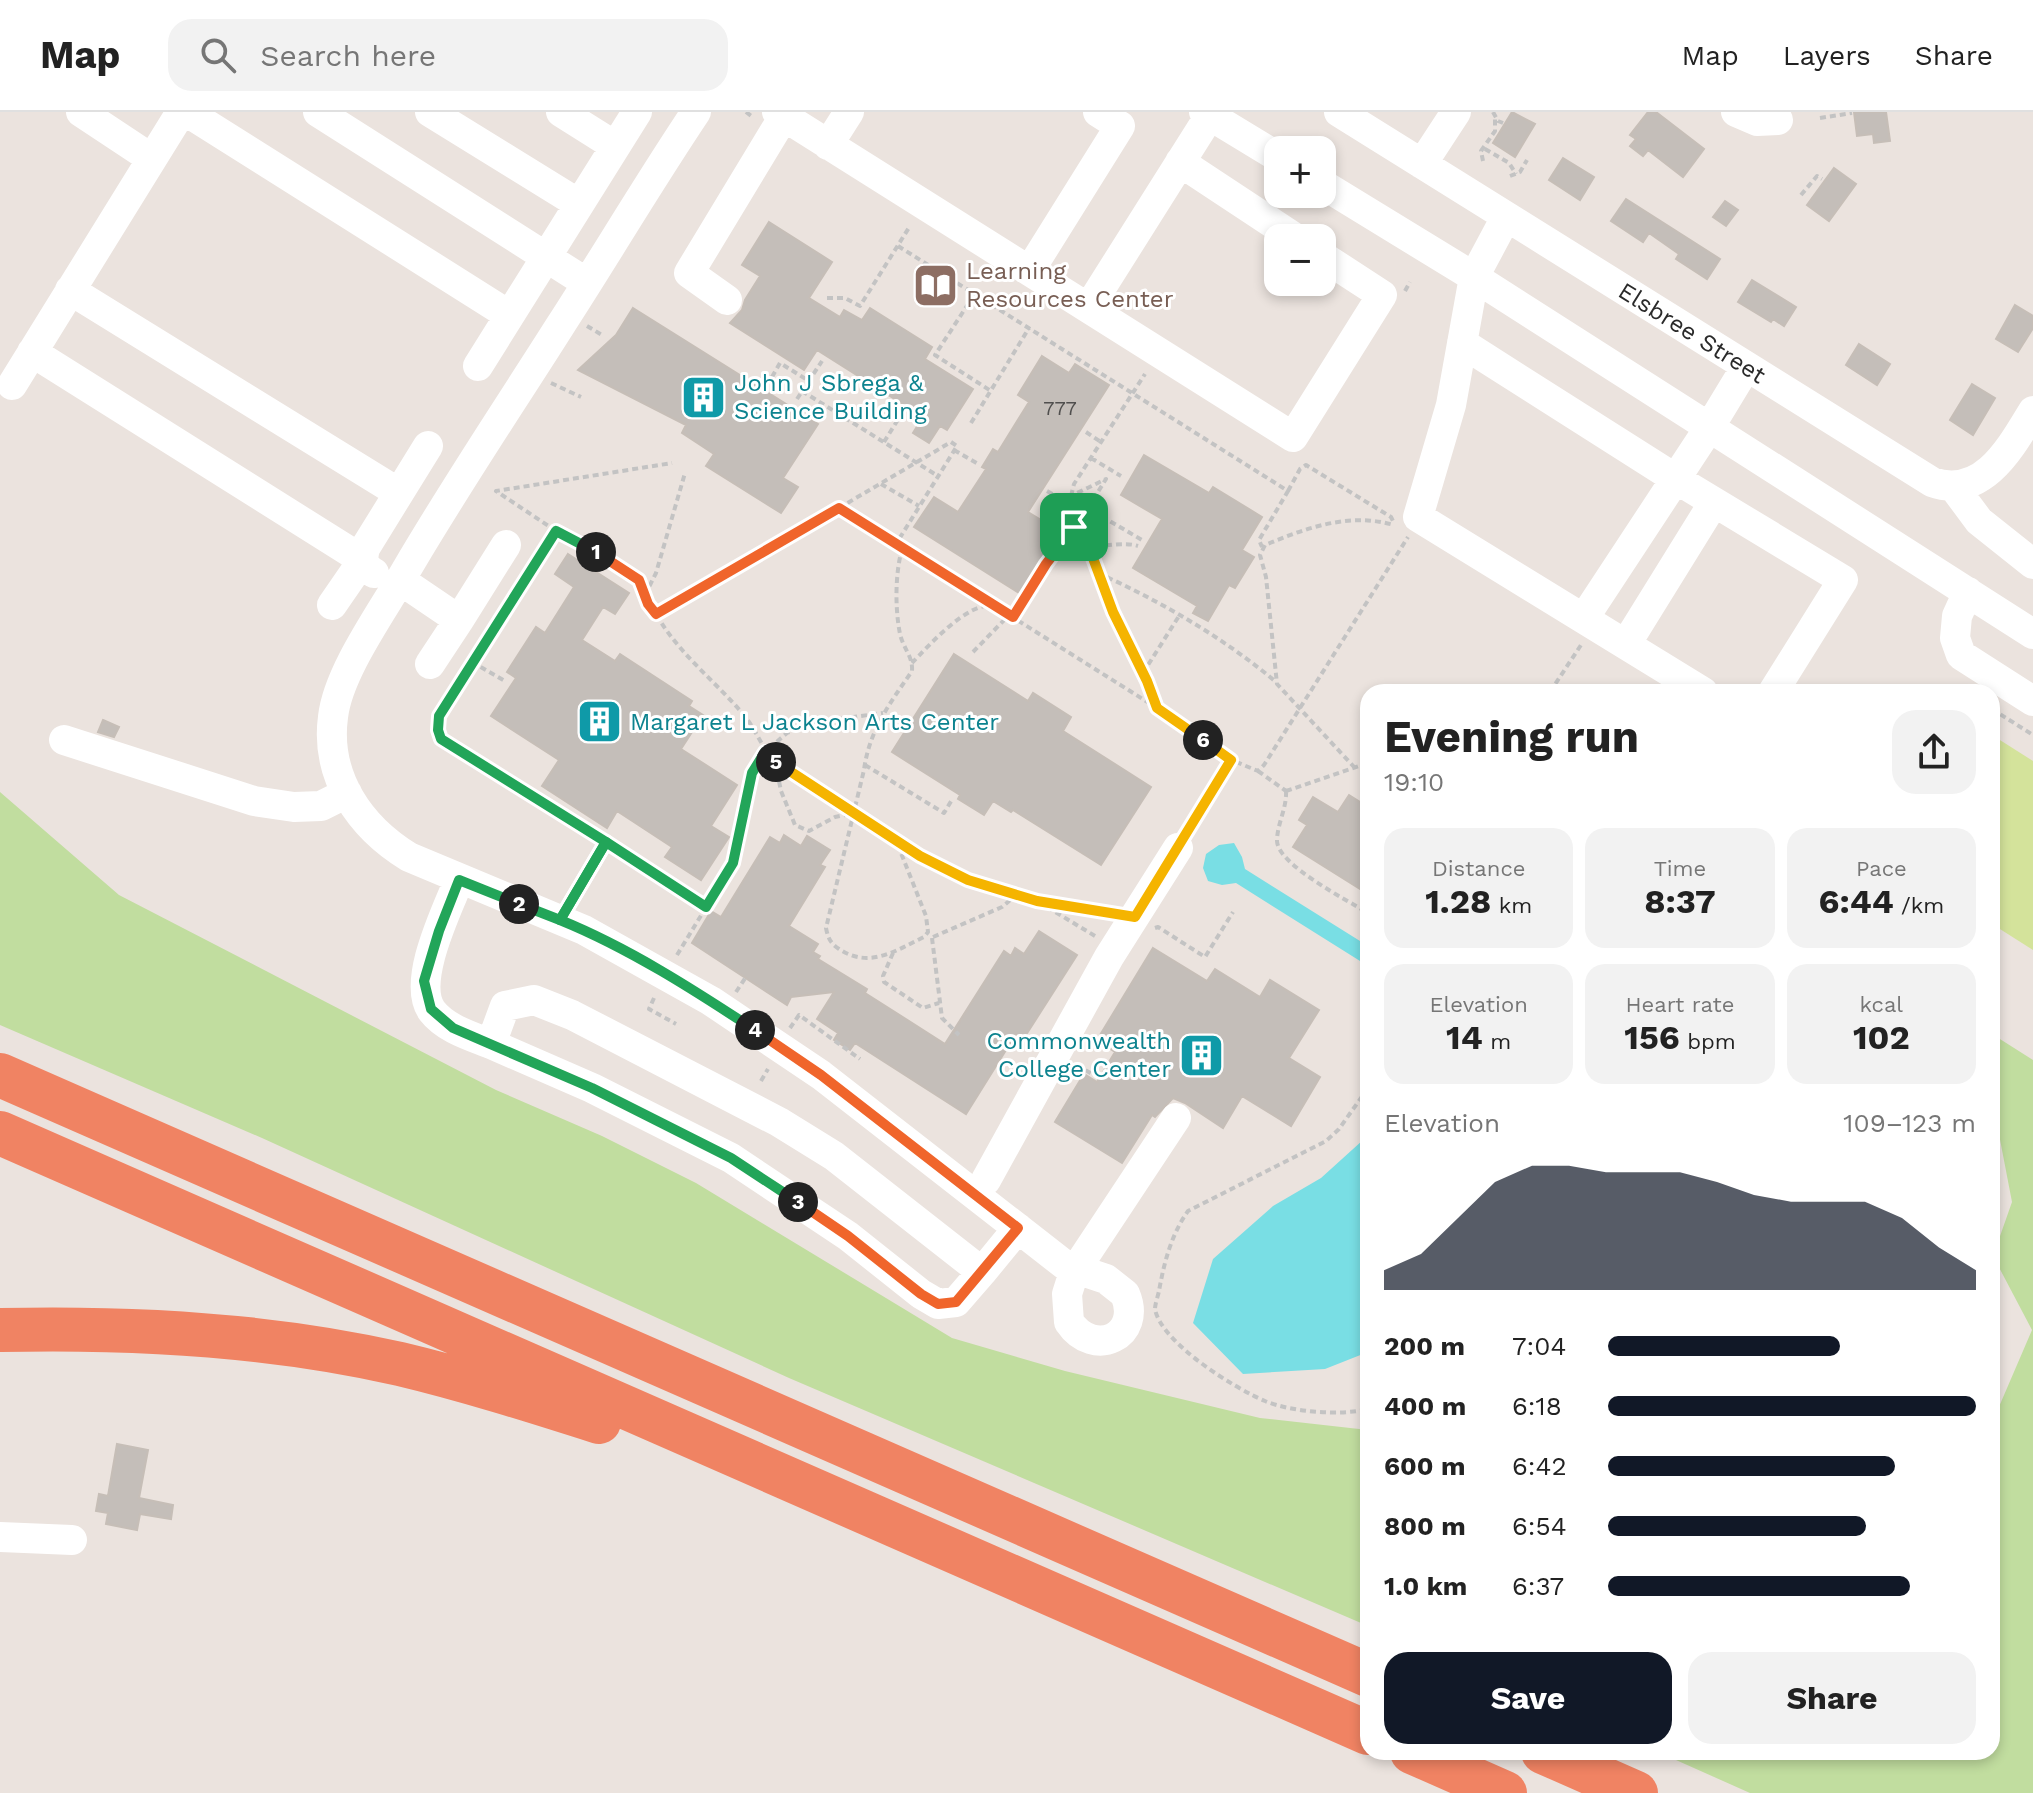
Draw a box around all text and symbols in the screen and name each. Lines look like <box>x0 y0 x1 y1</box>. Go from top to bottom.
search box <box>168 19 728 91</box>
text: Map <box>40 33 120 77</box>
icon: search <box>196 33 240 77</box>
text: Search here <box>260 38 436 73</box>
text: Map <box>1682 39 1739 72</box>
text: Layers <box>1783 39 1871 72</box>
text: Share <box>1915 39 1993 72</box>
map controls <box>1264 136 1336 296</box>
button: + <box>1264 136 1336 208</box>
button: − <box>1264 224 1336 296</box>
place label: Learning Resources Center <box>966 257 1174 313</box>
library icon: Learning Resources Center <box>911 261 959 309</box>
street label: Elsbree Street <box>1613 277 1771 389</box>
place label: John J Sbrega & Science Building <box>734 369 927 425</box>
building icon: John J Sbrega & Science Building <box>679 373 727 421</box>
house number: 777 <box>1043 396 1077 420</box>
pin <box>1040 493 1108 561</box>
icon: arrive <box>1052 505 1096 549</box>
pin: 1 <box>576 532 616 572</box>
text: 1 <box>591 539 601 564</box>
building icon: Margaret L Jackson Arts Center <box>575 698 623 746</box>
place label: Margaret L Jackson Arts Center <box>630 708 999 736</box>
button: share <box>1892 710 1976 794</box>
text: Evening run <box>1384 711 1639 763</box>
pin: 6 <box>1183 720 1223 760</box>
text: 6 <box>1196 727 1210 752</box>
pin: 5 <box>756 742 796 782</box>
text: 5 <box>770 749 782 774</box>
text: 19:10 <box>1384 767 1444 797</box>
text: Distance <box>1432 856 1525 881</box>
text: Time <box>1654 856 1706 881</box>
text: Pace <box>1856 856 1907 881</box>
text: 1.28 <box>1425 881 1491 921</box>
text: 8:37 <box>1644 881 1716 921</box>
text: 6:44 <box>1818 881 1894 921</box>
pin: 2 <box>499 884 539 924</box>
text: 2 <box>512 891 526 916</box>
text: km <box>1491 893 1532 918</box>
text: /km <box>1894 893 1944 918</box>
text: Elevation <box>1430 992 1528 1017</box>
text: Heart rate <box>1626 992 1734 1017</box>
text: kcal <box>1860 992 1903 1017</box>
pin: 4 <box>735 1010 775 1050</box>
text: 4 <box>748 1017 762 1042</box>
text: 14 <box>1446 1017 1483 1057</box>
text: 156 <box>1624 1017 1680 1057</box>
text: 102 <box>1853 1017 1910 1057</box>
place label: Commonwealth College Center <box>986 1027 1171 1083</box>
text: m <box>1483 1029 1511 1054</box>
text: bpm <box>1680 1029 1736 1054</box>
building icon: Commonwealth College Center <box>1178 1031 1226 1079</box>
text: Elevation <box>1384 1108 1500 1138</box>
text: 109–123 m <box>1843 1108 1976 1138</box>
pin: 3 <box>778 1182 818 1222</box>
text: 3 <box>791 1189 805 1214</box>
text: 200 m <box>1384 1331 1465 1361</box>
text: 7:04 <box>1512 1331 1566 1361</box>
text: 400 m <box>1384 1391 1466 1421</box>
text: 6:18 <box>1512 1391 1562 1421</box>
text: 600 m <box>1384 1451 1465 1481</box>
text: 6:42 <box>1512 1451 1567 1481</box>
text: 800 m <box>1384 1511 1466 1541</box>
text: 6:54 <box>1512 1511 1567 1541</box>
text: 1.0 km <box>1384 1571 1467 1601</box>
text: 6:37 <box>1512 1571 1564 1601</box>
button: Save <box>1384 1652 1672 1744</box>
button: Share <box>1688 1652 1976 1744</box>

